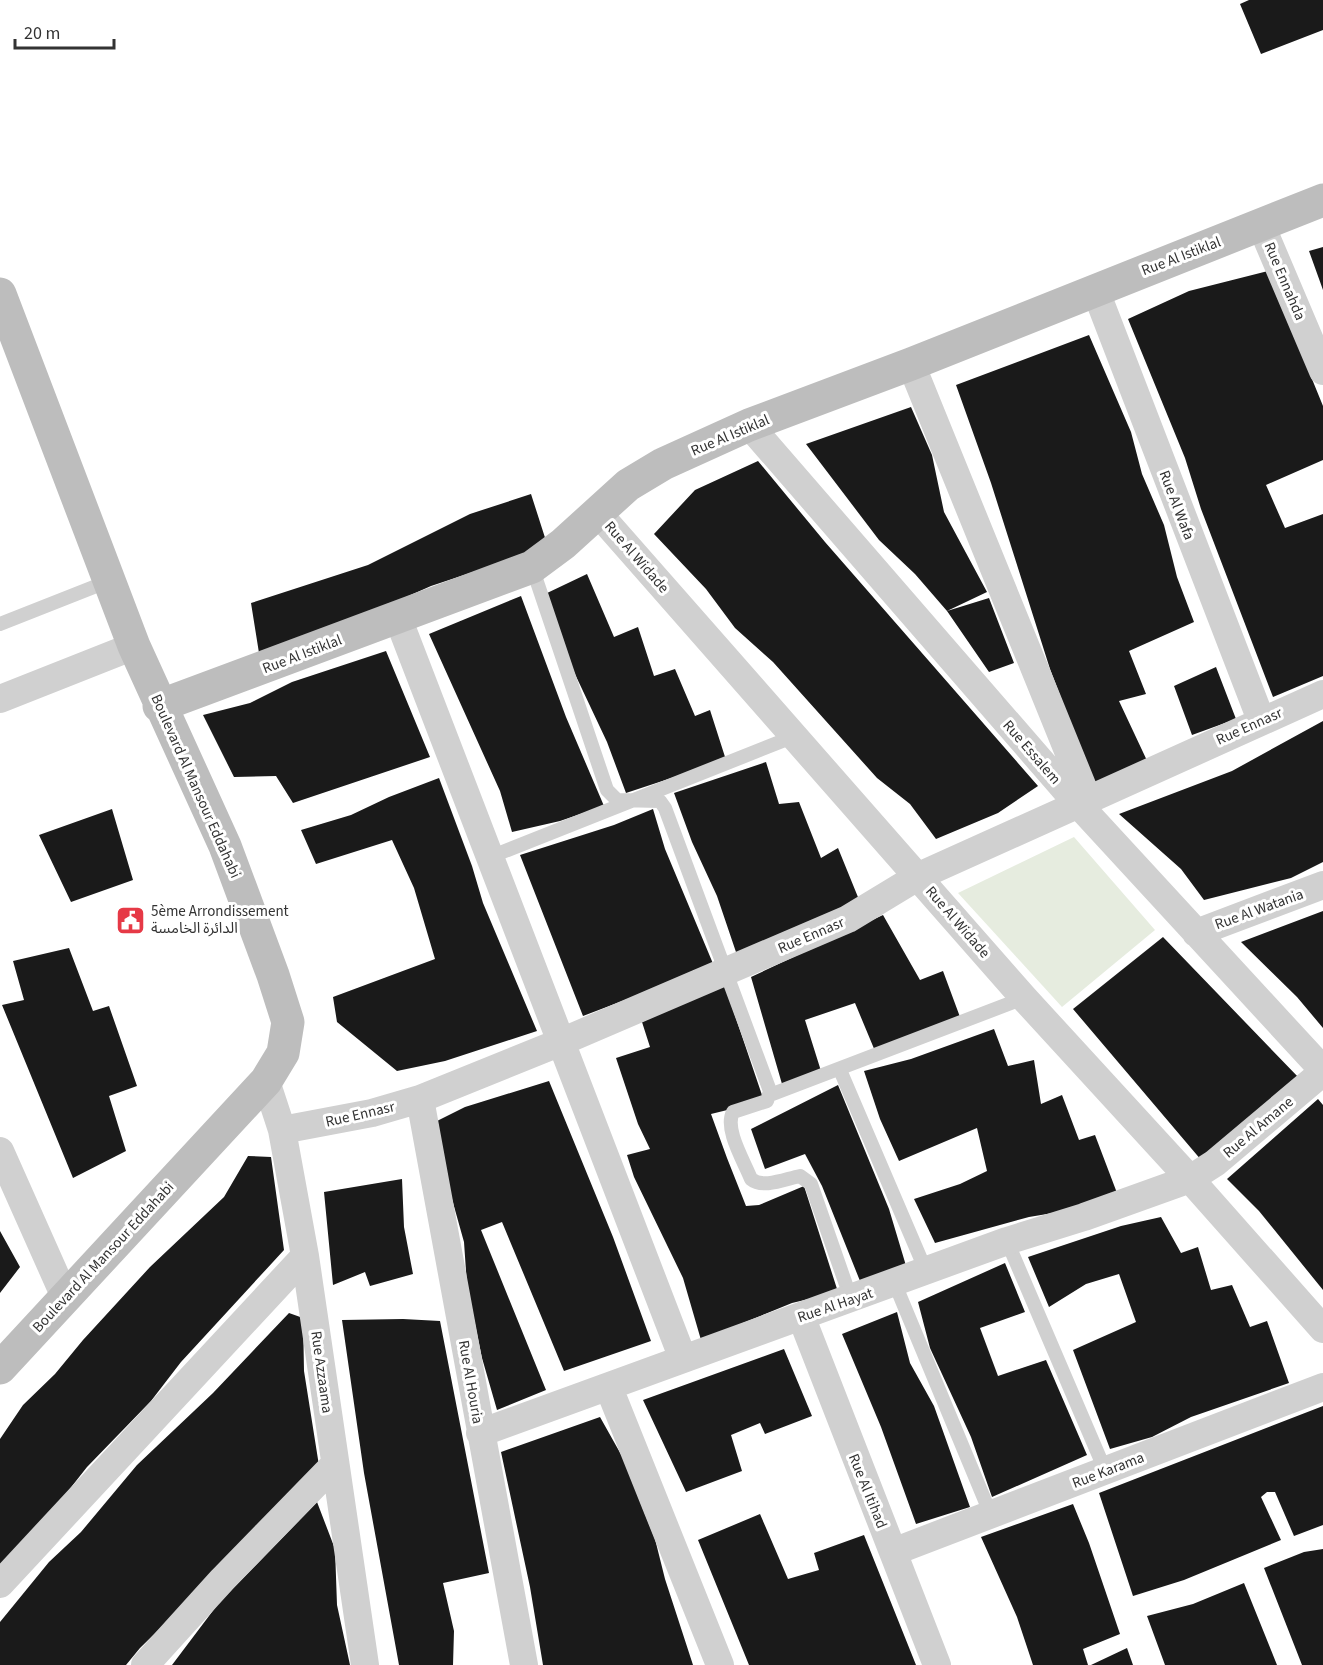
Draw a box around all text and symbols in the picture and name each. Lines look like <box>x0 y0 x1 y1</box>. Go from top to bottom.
scale bar <box>15 12 114 50</box>
text: 20 m <box>24 21 60 46</box>
street label: Rue Al Istiklal <box>1138 232 1224 281</box>
street label: Rue Ennahda <box>1259 239 1310 324</box>
street label: Rue Al Istiklal <box>688 409 773 461</box>
street label: Rue Al Wafa <box>1154 467 1199 543</box>
street label: Rue Al Widade <box>599 517 674 598</box>
street label: Rue Al Istiklal <box>259 630 345 679</box>
street label: Boulevard Al Mansour Eddahabi <box>145 691 246 881</box>
street label: Rue Ennasr <box>1213 702 1286 750</box>
street label: Rue Essalem <box>998 716 1065 789</box>
street label: Rue Al Widade <box>920 882 995 963</box>
street label: Rue Al Watania <box>1212 884 1306 935</box>
place label: 5ème Arrondissement الدائرة الخامسة <box>151 901 289 939</box>
public building icon: 5ème Arrondissement الدائرة الخامسة <box>114 904 146 936</box>
street label: Rue Ennasr <box>775 912 848 959</box>
street label: Rue Al Amane <box>1219 1092 1298 1163</box>
street label: Rue Ennasr <box>323 1096 398 1133</box>
street label: Boulevard Al Mansour Eddahabi <box>28 1177 179 1337</box>
street label: Rue Al Hayat <box>795 1283 876 1328</box>
street label: Rue Azzaama <box>305 1330 338 1415</box>
street label: Rue Al Houria <box>453 1339 488 1426</box>
street label: Rue Karama <box>1069 1447 1147 1494</box>
street label: Rue Al Itihad <box>843 1451 892 1532</box>

